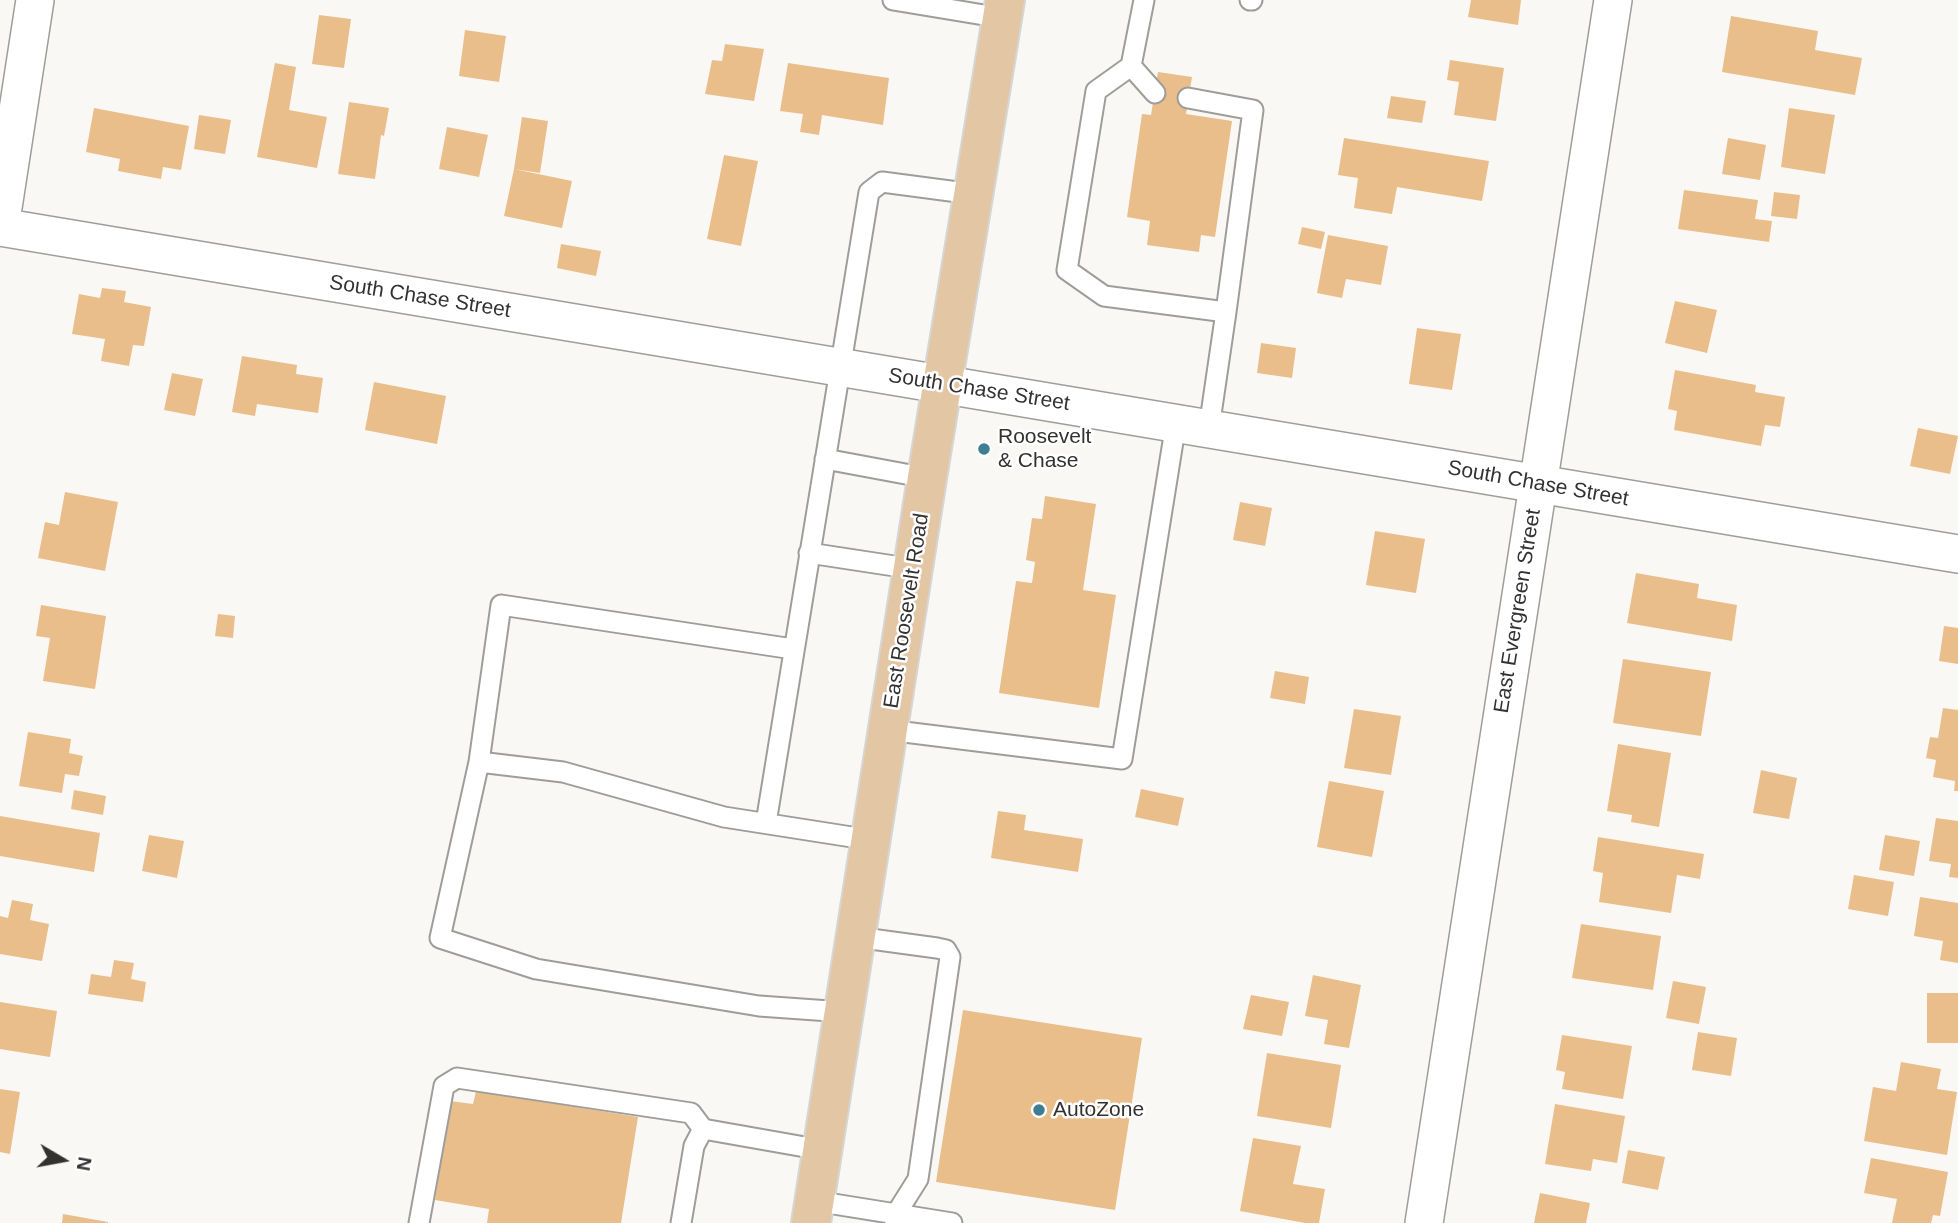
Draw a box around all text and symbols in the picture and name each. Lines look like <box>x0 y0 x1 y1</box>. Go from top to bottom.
street label: South Chase Street <box>328 270 512 324</box>
street label: South Chase Street <box>887 363 1071 417</box>
place label: Roosevelt & Chase <box>998 424 1091 474</box>
marker: Roosevelt & Chase <box>976 441 992 457</box>
street label: South Chase Street <box>1446 456 1630 512</box>
street label: East Evergreen Street <box>1489 507 1547 715</box>
street label: East Roosevelt Road <box>879 512 935 710</box>
place label: AutoZone <box>1053 1097 1144 1123</box>
marker: AutoZone <box>1031 1102 1047 1118</box>
north arrow <box>28 1125 98 1195</box>
text: N <box>73 1155 96 1172</box>

